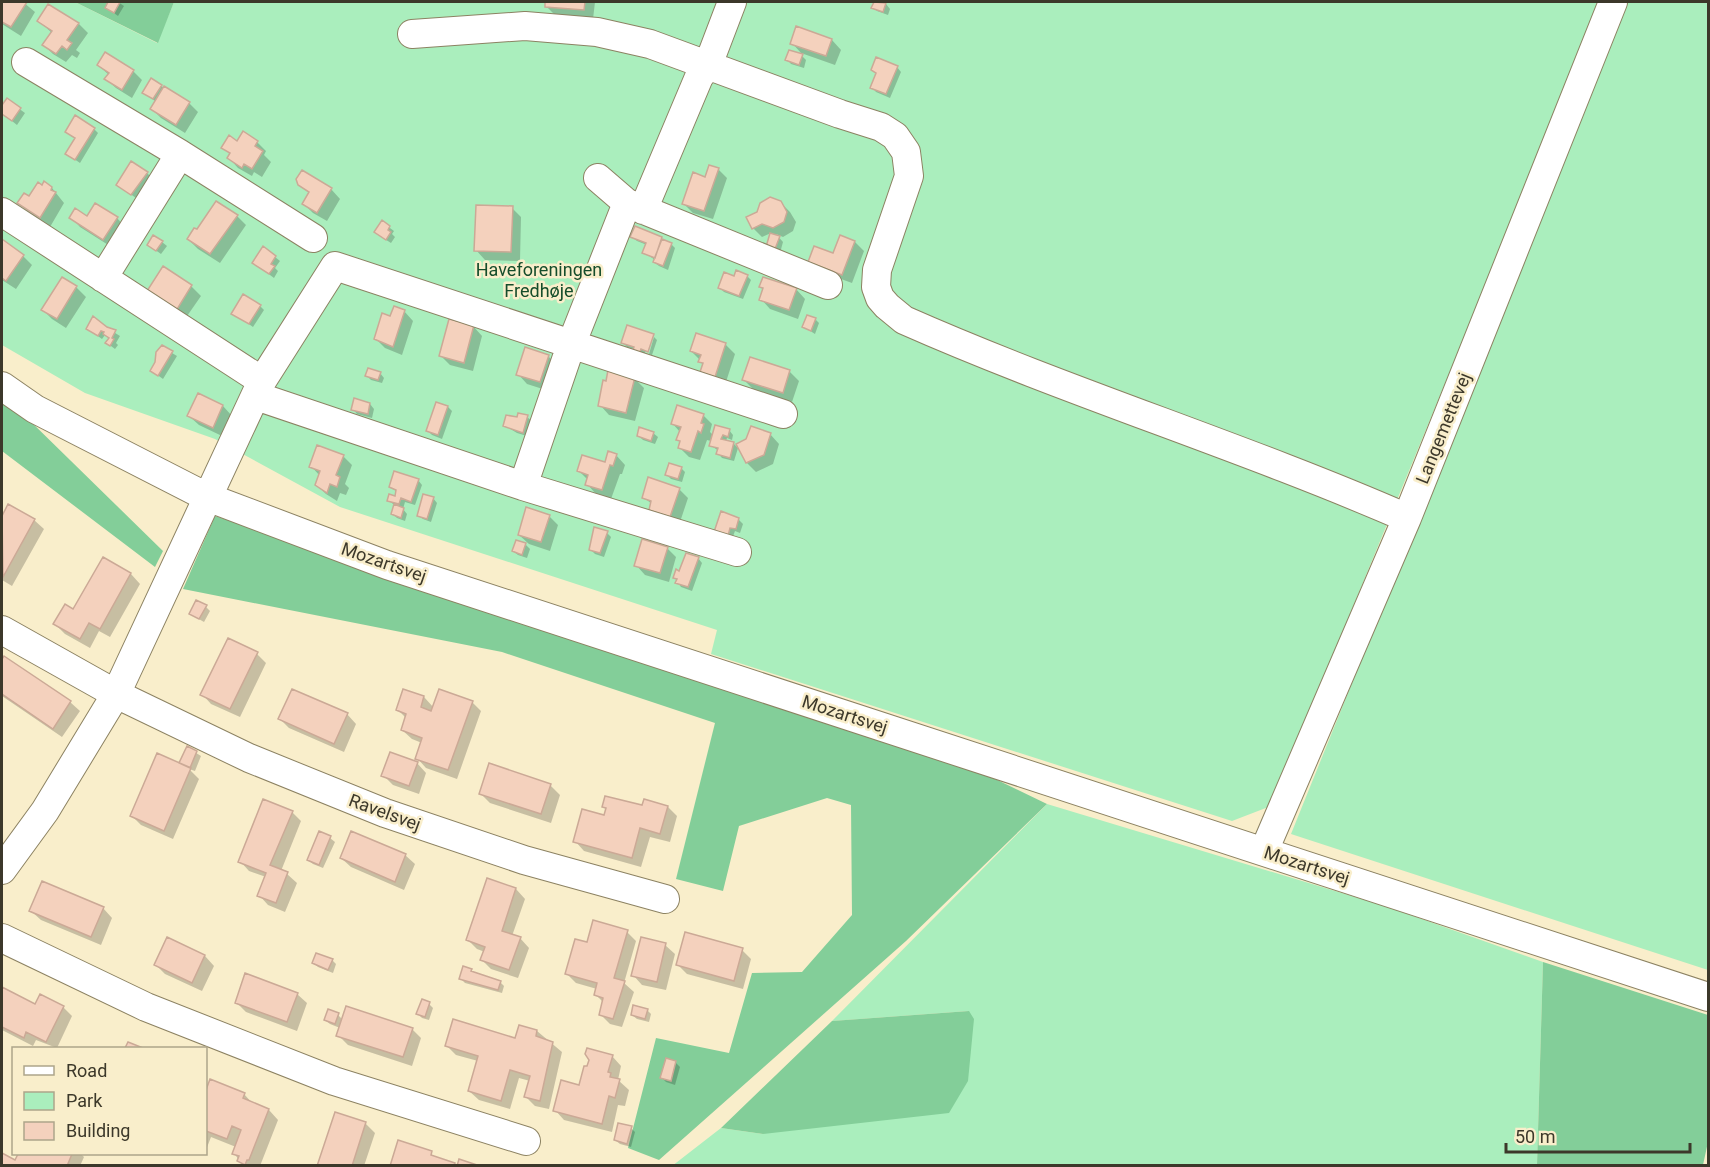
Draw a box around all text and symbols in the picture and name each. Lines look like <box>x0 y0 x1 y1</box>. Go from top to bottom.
park label: Haveforeningen Fredhøje <box>476 259 602 301</box>
street label: Langemettevej <box>1411 369 1475 487</box>
street label: Mozartsvej <box>339 538 429 586</box>
street label: Mozartsvej <box>800 690 890 738</box>
street label: Ravelsvej <box>346 789 424 835</box>
street label: Mozartsvej <box>1262 841 1352 889</box>
legend <box>12 1047 207 1155</box>
text: Road <box>66 1060 107 1081</box>
text: Park <box>66 1090 103 1111</box>
scale bar <box>1506 1116 1690 1154</box>
text: Building <box>66 1120 130 1141</box>
text: 50 m <box>1515 1126 1555 1147</box>

